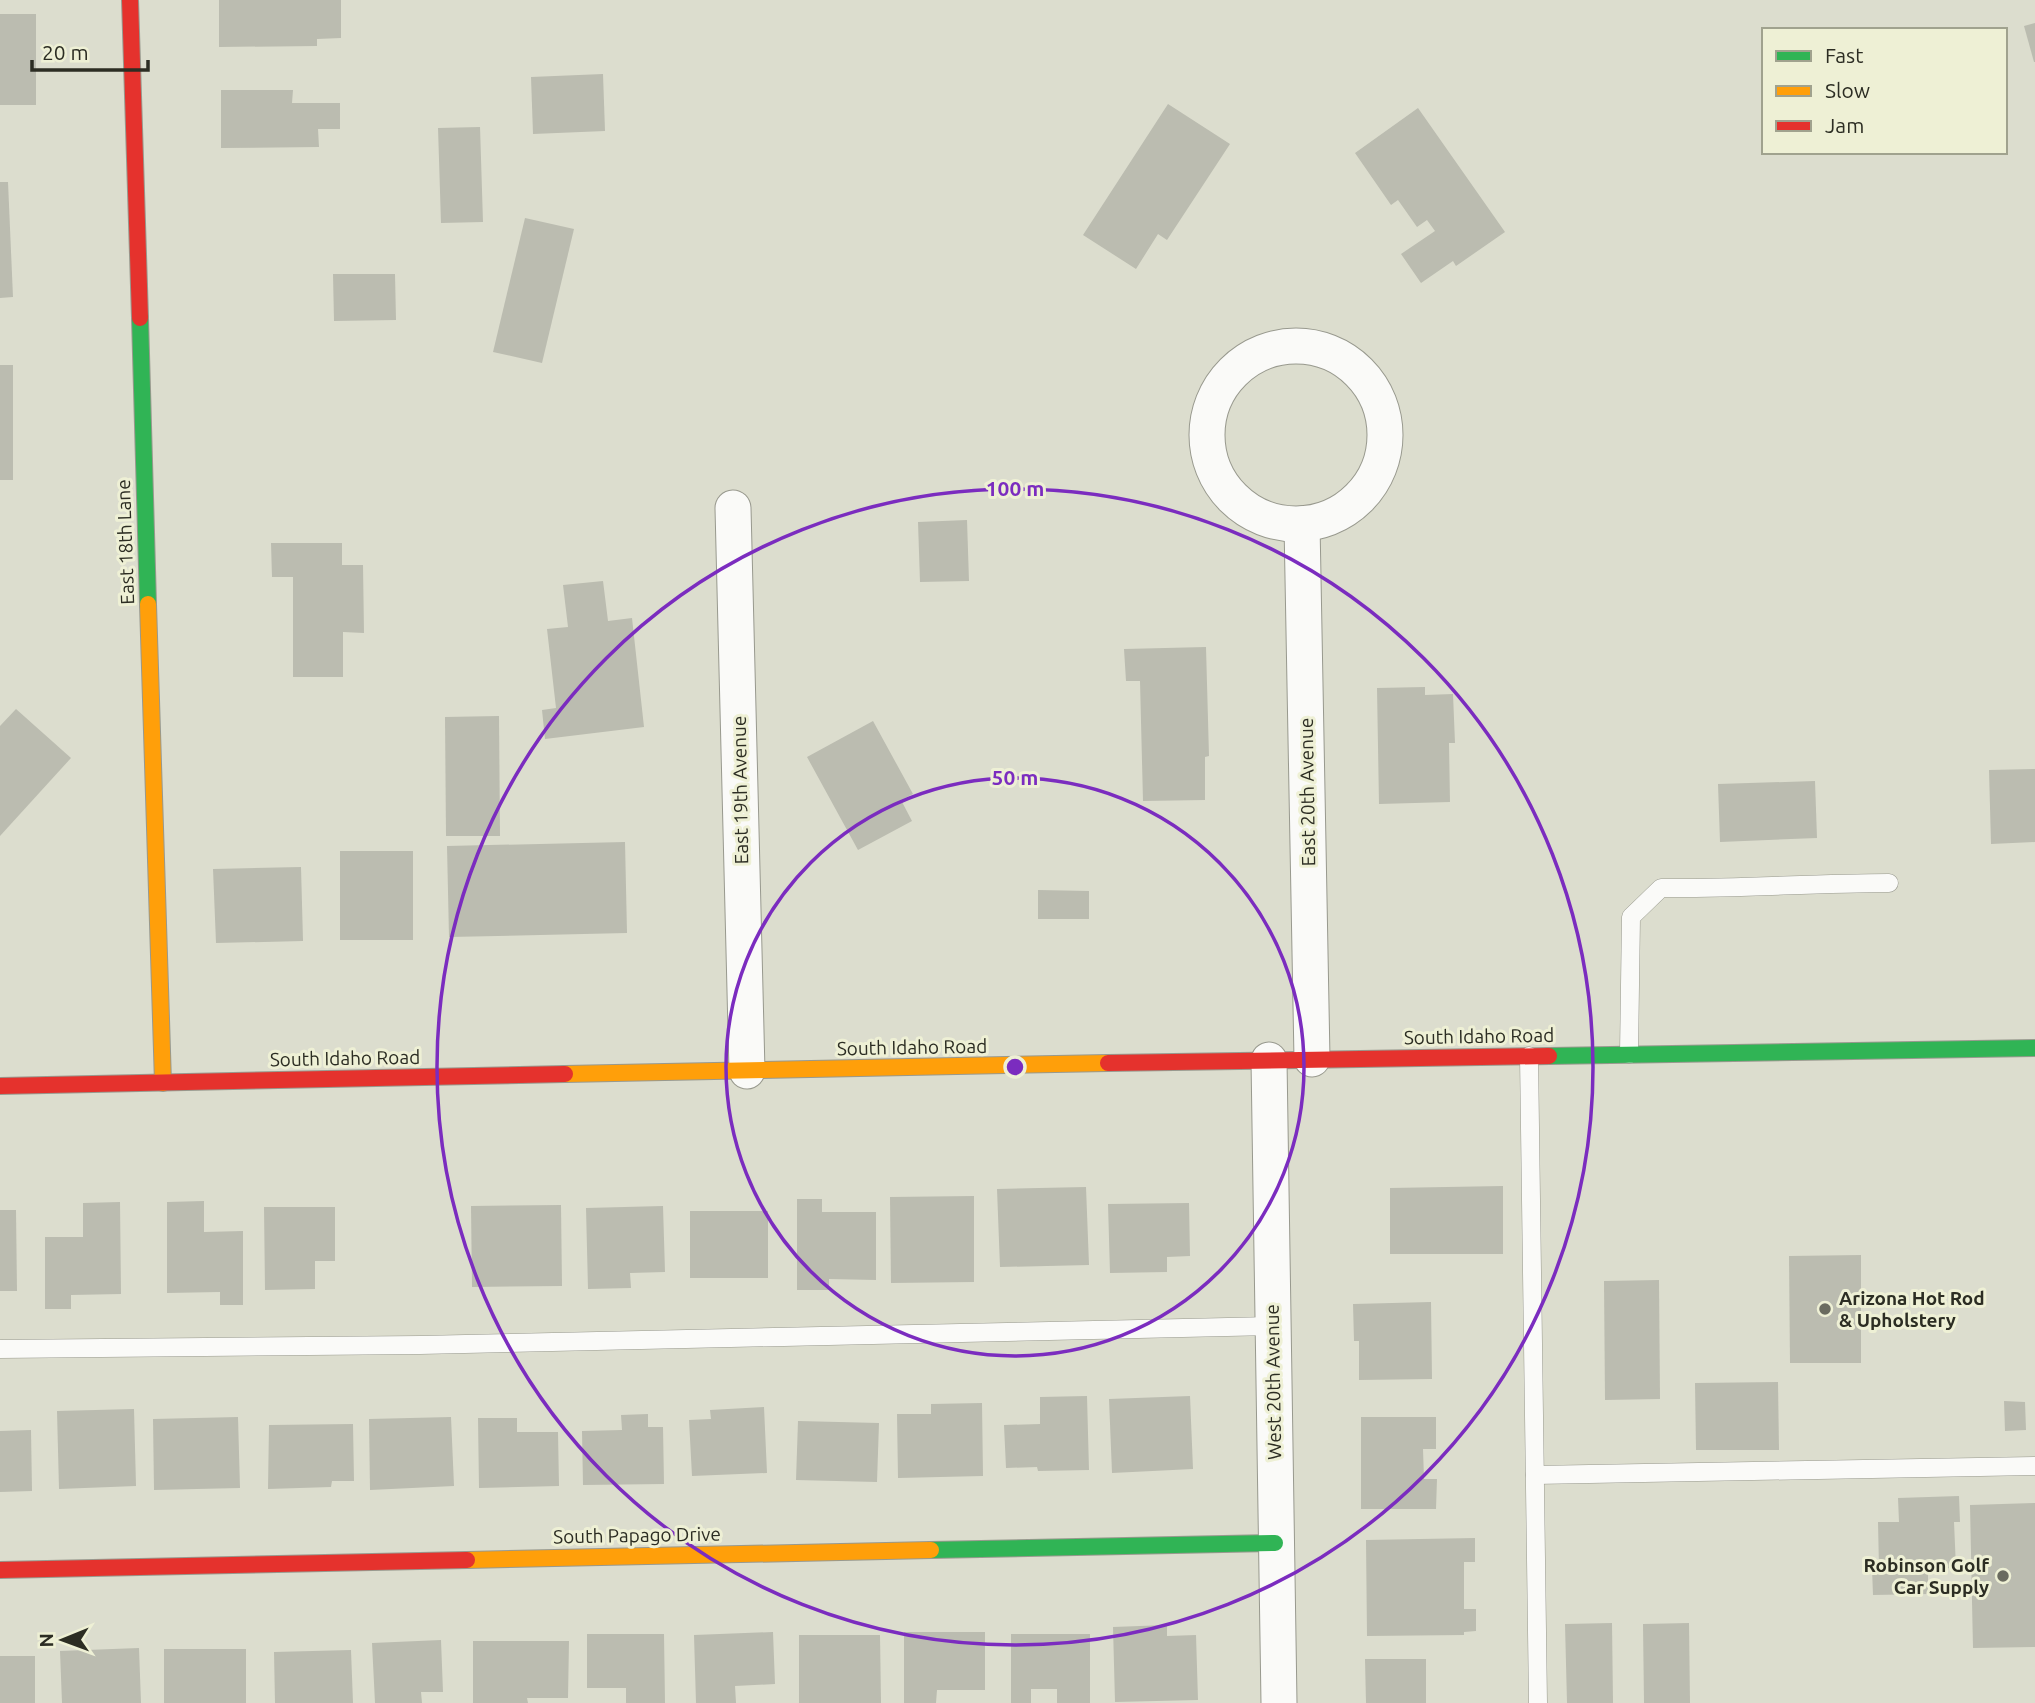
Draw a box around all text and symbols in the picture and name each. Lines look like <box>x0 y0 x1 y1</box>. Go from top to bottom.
scale bar <box>32 28 147 72</box>
legend <box>1762 28 2007 154</box>
text: 20 m <box>42 40 89 64</box>
text: Fast <box>1825 43 1863 67</box>
text: Slow <box>1825 78 1870 102</box>
text: Jam <box>1825 113 1864 137</box>
text: 100 m <box>986 476 1044 500</box>
street label: East 18th Lane <box>112 479 138 605</box>
street label: East 19th Avenue <box>728 716 752 864</box>
street label: East 20th Avenue <box>1295 718 1319 866</box>
text: 50 m <box>992 765 1038 789</box>
street label: South Idaho Road <box>1404 1024 1554 1048</box>
street label: South Idaho Road <box>837 1035 987 1059</box>
street label: South Idaho Road <box>270 1046 420 1070</box>
centre of rings <box>1003 1055 1027 1079</box>
place label: Arizona Hot Rod & Upholstery <box>1839 1287 1985 1331</box>
marker: Arizona Hot Rod & Upholstery <box>1817 1301 1833 1317</box>
street label: West 20th Avenue <box>1261 1304 1285 1460</box>
street label: South Papago Drive <box>553 1523 721 1547</box>
place label: Robinson Golf Car Supply <box>1863 1554 1989 1598</box>
marker: Robinson Golf Car Supply <box>1995 1568 2011 1584</box>
north arrow <box>28 1605 98 1675</box>
text: N <box>35 1633 57 1648</box>

